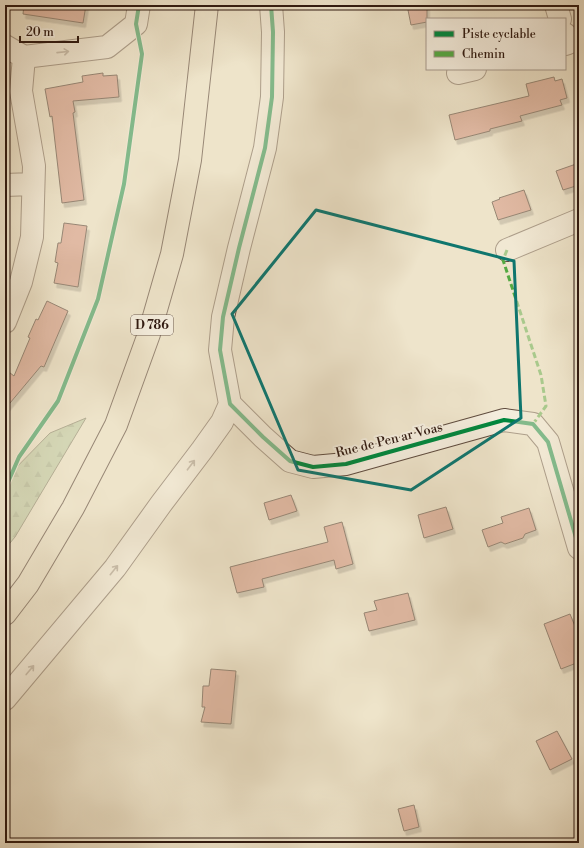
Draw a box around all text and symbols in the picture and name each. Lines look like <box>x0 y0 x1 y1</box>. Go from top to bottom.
scale bar <box>20 18 78 44</box>
legend <box>426 18 566 70</box>
text: 20 m <box>26 25 54 40</box>
text: Piste cyclable <box>462 27 536 42</box>
text: Chemin <box>462 47 505 62</box>
one-way arrow <box>56 49 69 56</box>
road number: D 786 <box>131 315 173 335</box>
street label: Rue de Pen ar Voas <box>334 419 445 461</box>
one-way arrow <box>186 460 195 471</box>
one-way arrow <box>109 564 118 575</box>
one-way arrow <box>26 664 35 675</box>

